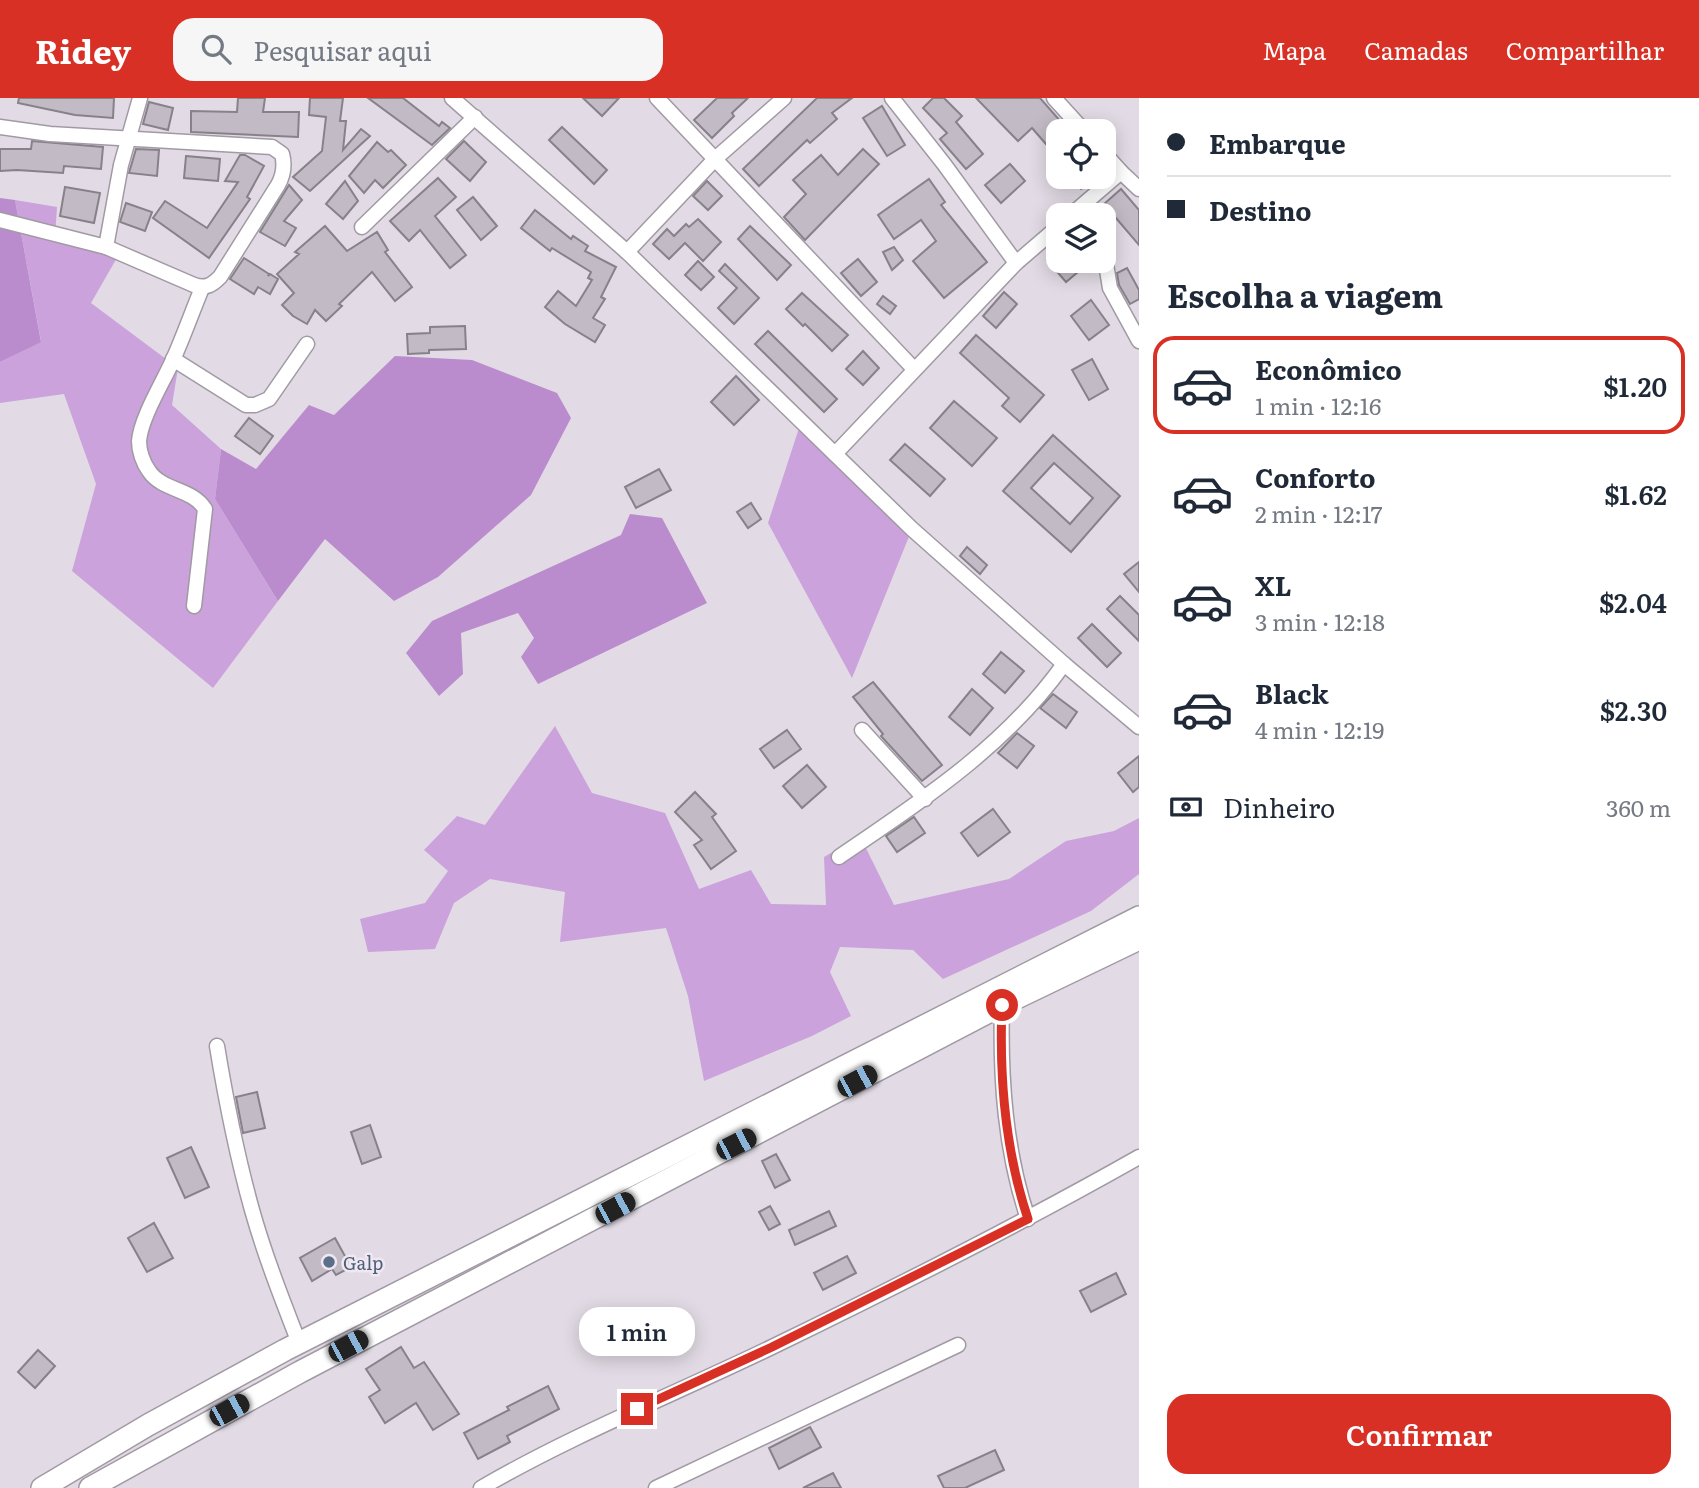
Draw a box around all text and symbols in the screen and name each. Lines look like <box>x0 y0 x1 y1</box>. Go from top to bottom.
search box <box>173 18 663 81</box>
text: Ridey <box>35 25 131 74</box>
icon: search <box>197 30 235 68</box>
text: Pesquisar aqui <box>253 30 432 69</box>
text: Mapa <box>1262 32 1326 67</box>
text: Camadas <box>1364 32 1468 67</box>
text: Compartilhar <box>1506 32 1664 67</box>
map controls <box>1046 119 1116 273</box>
button: locate <box>1046 119 1116 189</box>
text: Embarque <box>1209 123 1346 162</box>
text: Destino <box>1209 190 1312 229</box>
button: layers <box>1046 203 1116 273</box>
text: Escolha a viagem <box>1167 270 1443 318</box>
text: Econômico <box>1255 349 1402 388</box>
icon: car <box>1171 354 1234 417</box>
text: $1.20 <box>1603 366 1667 405</box>
text: 1 min · 12:16 <box>1255 388 1381 422</box>
text: Conforto <box>1255 457 1375 496</box>
icon: car <box>1171 462 1234 525</box>
text: $1.62 <box>1604 474 1667 513</box>
text: 2 min · 12:17 <box>1255 496 1382 530</box>
text: XL <box>1255 565 1292 604</box>
icon: car <box>1171 570 1234 633</box>
text: $2.04 <box>1599 582 1667 621</box>
text: 3 min · 12:18 <box>1255 604 1385 638</box>
text: Black <box>1255 673 1329 712</box>
icon: car <box>1171 678 1234 741</box>
text: $2.30 <box>1600 690 1667 729</box>
text: 4 min · 12:19 <box>1255 712 1384 746</box>
text: Dinheiro <box>1223 787 1335 826</box>
icon: cash <box>1167 788 1205 826</box>
text: 360 m <box>1606 790 1671 824</box>
route start <box>986 989 1018 1021</box>
car <box>834 1062 881 1100</box>
car <box>713 1125 760 1163</box>
car <box>592 1189 639 1227</box>
place label: Galp <box>343 1249 383 1276</box>
marker: Galp <box>321 1254 337 1270</box>
callout: 1 min <box>579 1308 695 1356</box>
text: 1 min <box>607 1314 667 1348</box>
car <box>325 1327 372 1365</box>
car <box>206 1391 253 1429</box>
route end <box>621 1393 653 1425</box>
button: Confirmar <box>1167 1394 1671 1474</box>

